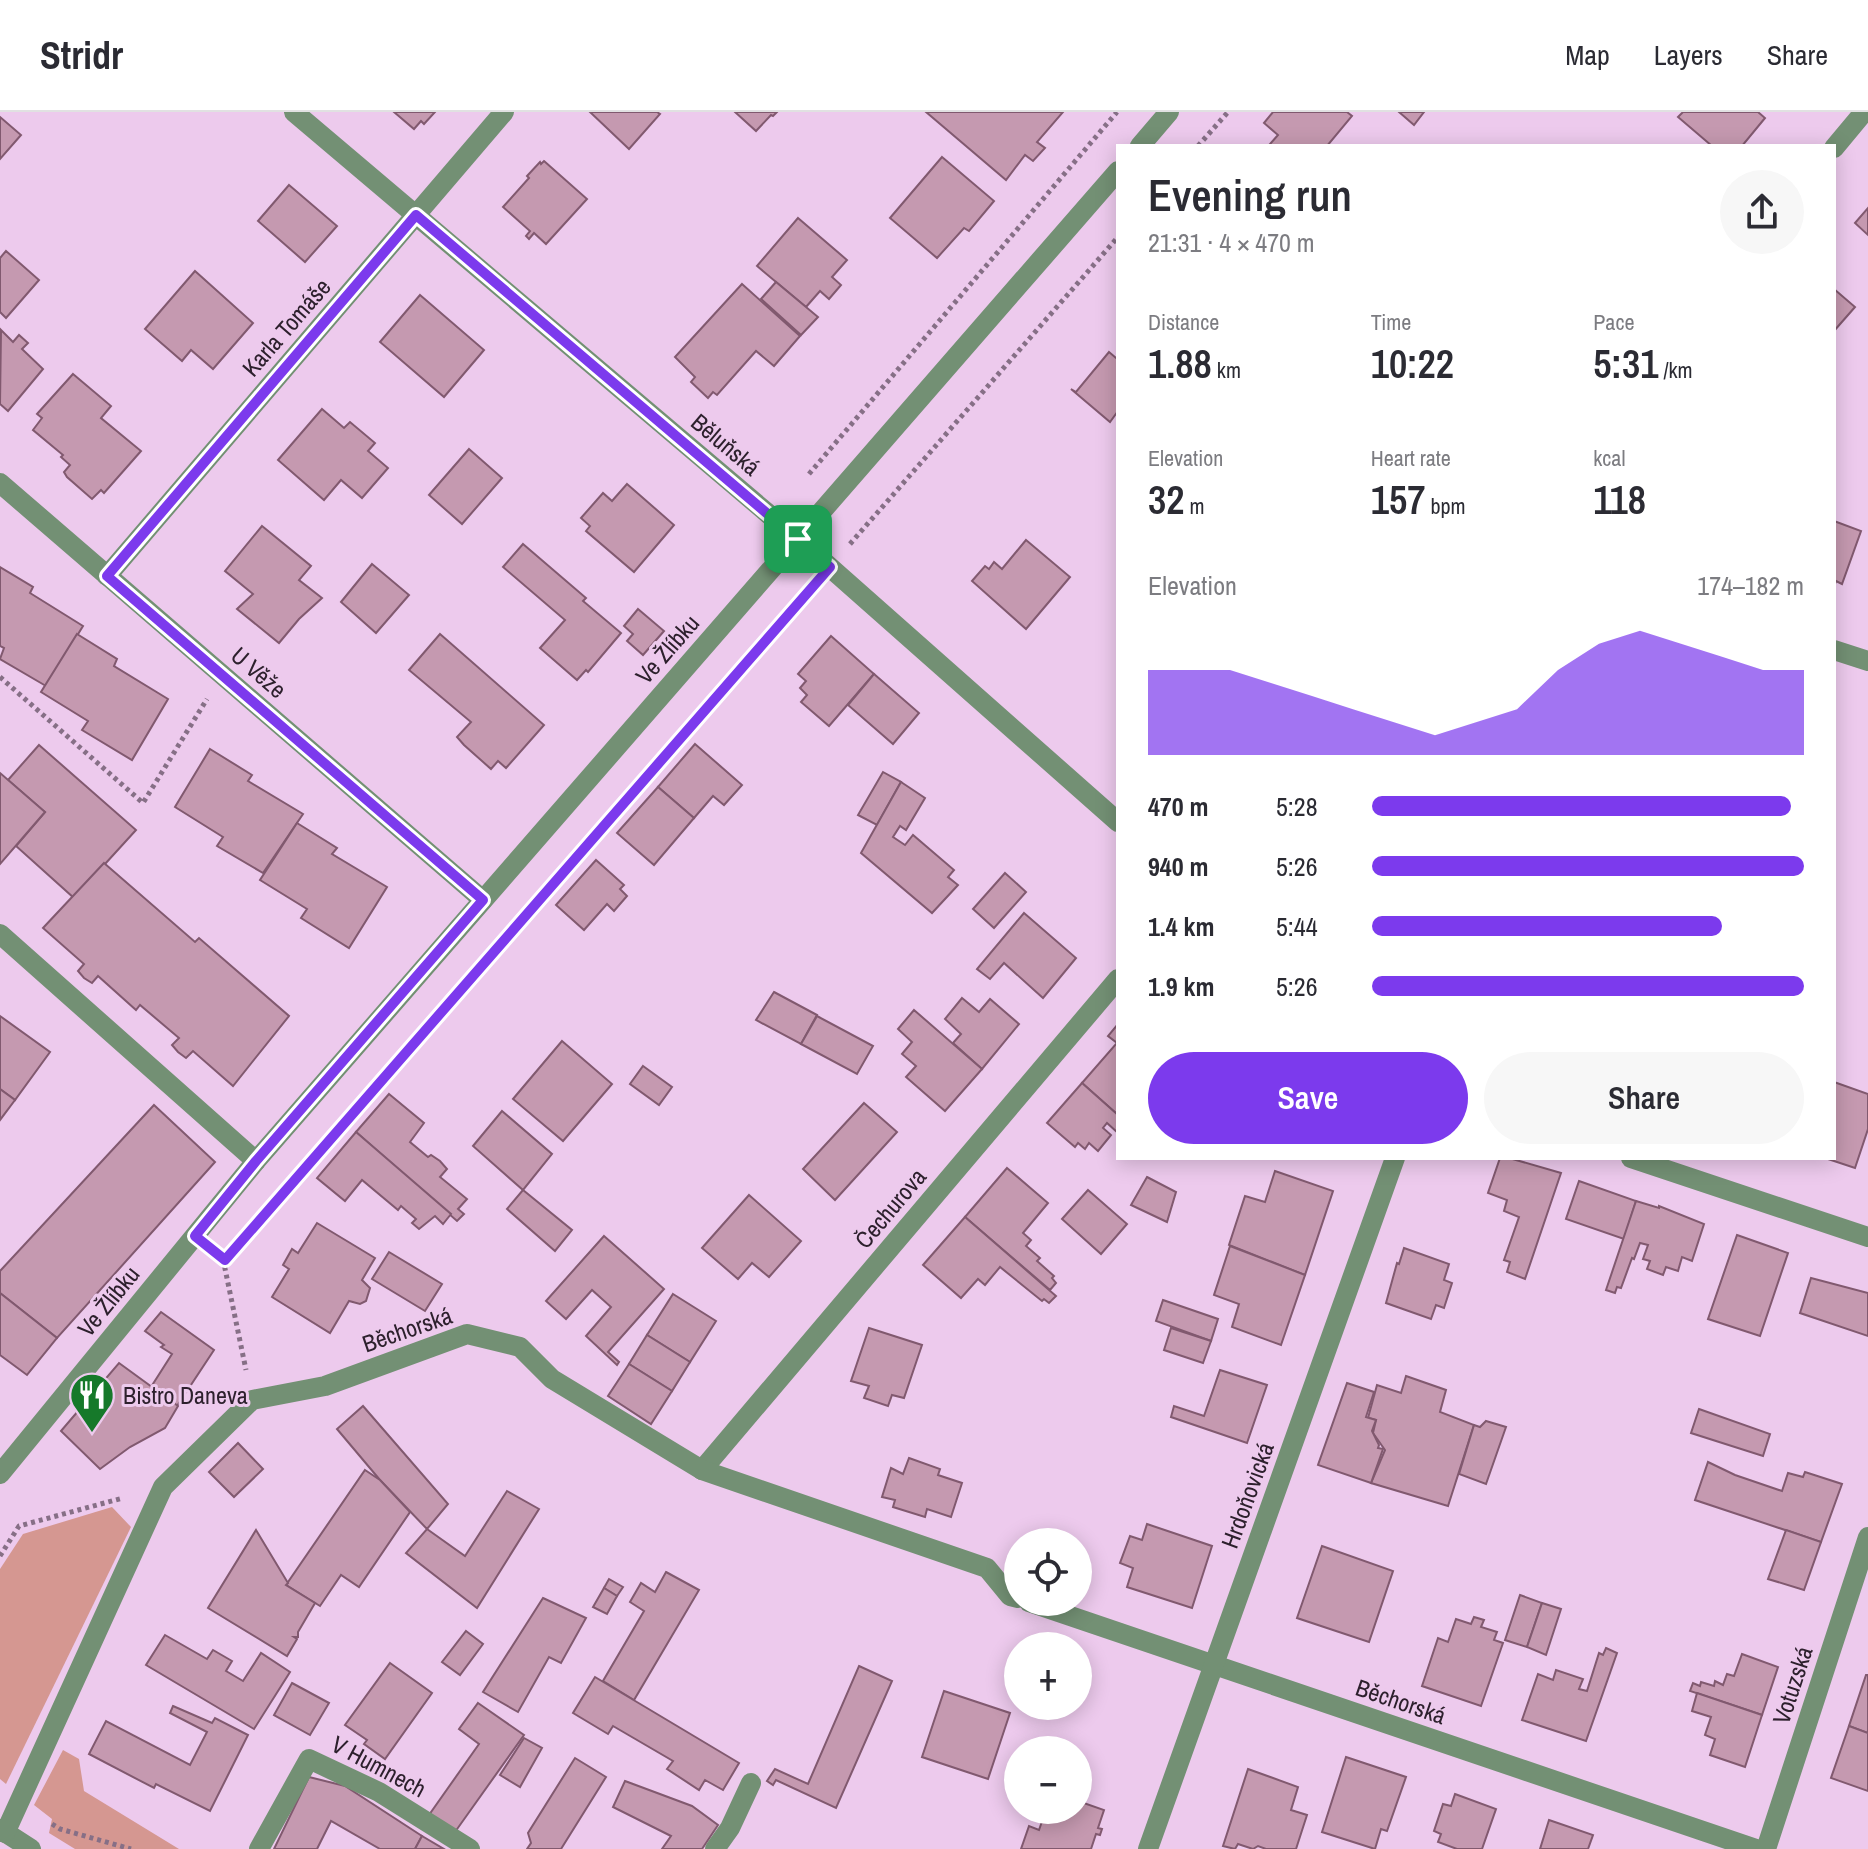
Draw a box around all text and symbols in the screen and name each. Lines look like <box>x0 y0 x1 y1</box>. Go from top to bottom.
text: Stridr <box>40 30 123 81</box>
text: Map <box>1565 36 1610 74</box>
text: Layers <box>1654 36 1723 74</box>
text: Share <box>1767 36 1828 74</box>
text: Evening run <box>1148 165 1352 225</box>
button: share <box>1720 170 1804 254</box>
text: 21:31 · 4 × 470 m <box>1148 225 1315 260</box>
street label: Karla Tomáše <box>235 271 337 383</box>
text: Distance <box>1148 307 1219 337</box>
text: Time <box>1371 307 1411 337</box>
text: Pace <box>1593 307 1634 337</box>
text: 1.88 <box>1148 337 1212 390</box>
text: 10:22 <box>1371 337 1454 390</box>
text: 5:31 <box>1593 337 1658 390</box>
text: km <box>1212 355 1241 385</box>
text: /km <box>1658 355 1692 385</box>
street label: Běluňská <box>685 406 767 482</box>
text: Elevation <box>1148 443 1223 473</box>
text: Heart rate <box>1371 443 1451 473</box>
text: kcal <box>1593 443 1625 473</box>
text: 32 <box>1148 473 1184 526</box>
text: 157 <box>1371 473 1425 526</box>
text: 118 <box>1593 473 1646 526</box>
text: m <box>1184 491 1205 521</box>
text: bpm <box>1425 491 1466 521</box>
pin <box>764 505 832 573</box>
icon: arrive <box>776 517 820 561</box>
text: Elevation <box>1148 568 1237 603</box>
text: 174–182 m <box>1697 568 1804 603</box>
street label: Ve Žlíbku <box>628 608 706 690</box>
street label: U Věže <box>225 639 293 705</box>
text: 470 m <box>1148 789 1208 824</box>
text: 5:28 <box>1276 789 1318 824</box>
text: 940 m <box>1148 849 1208 884</box>
text: 5:26 <box>1276 849 1318 884</box>
text: 1.4 km <box>1148 909 1214 944</box>
text: 5:44 <box>1276 909 1318 944</box>
text: 1.9 km <box>1148 969 1214 1004</box>
text: 5:26 <box>1276 969 1318 1004</box>
button: Save <box>1148 1052 1468 1144</box>
button: Share <box>1484 1052 1804 1144</box>
street label: Čechurova <box>847 1161 933 1255</box>
street label: Ve Žlíbku <box>70 1259 146 1343</box>
street label: Běchorská <box>358 1299 456 1359</box>
restaurant icon: Bistro Daneva <box>68 1371 116 1434</box>
place label: Bistro Daneva <box>123 1379 248 1411</box>
street label: Hrdoňovická <box>1213 1438 1281 1552</box>
map controls <box>1004 1528 1092 1824</box>
button: locate <box>1004 1528 1092 1616</box>
button: + <box>1004 1632 1092 1720</box>
street label: Votuzská <box>1764 1642 1820 1728</box>
street label: Běchorská <box>1352 1671 1450 1731</box>
street label: V Humnech <box>326 1728 432 1804</box>
button: − <box>1004 1736 1092 1824</box>

